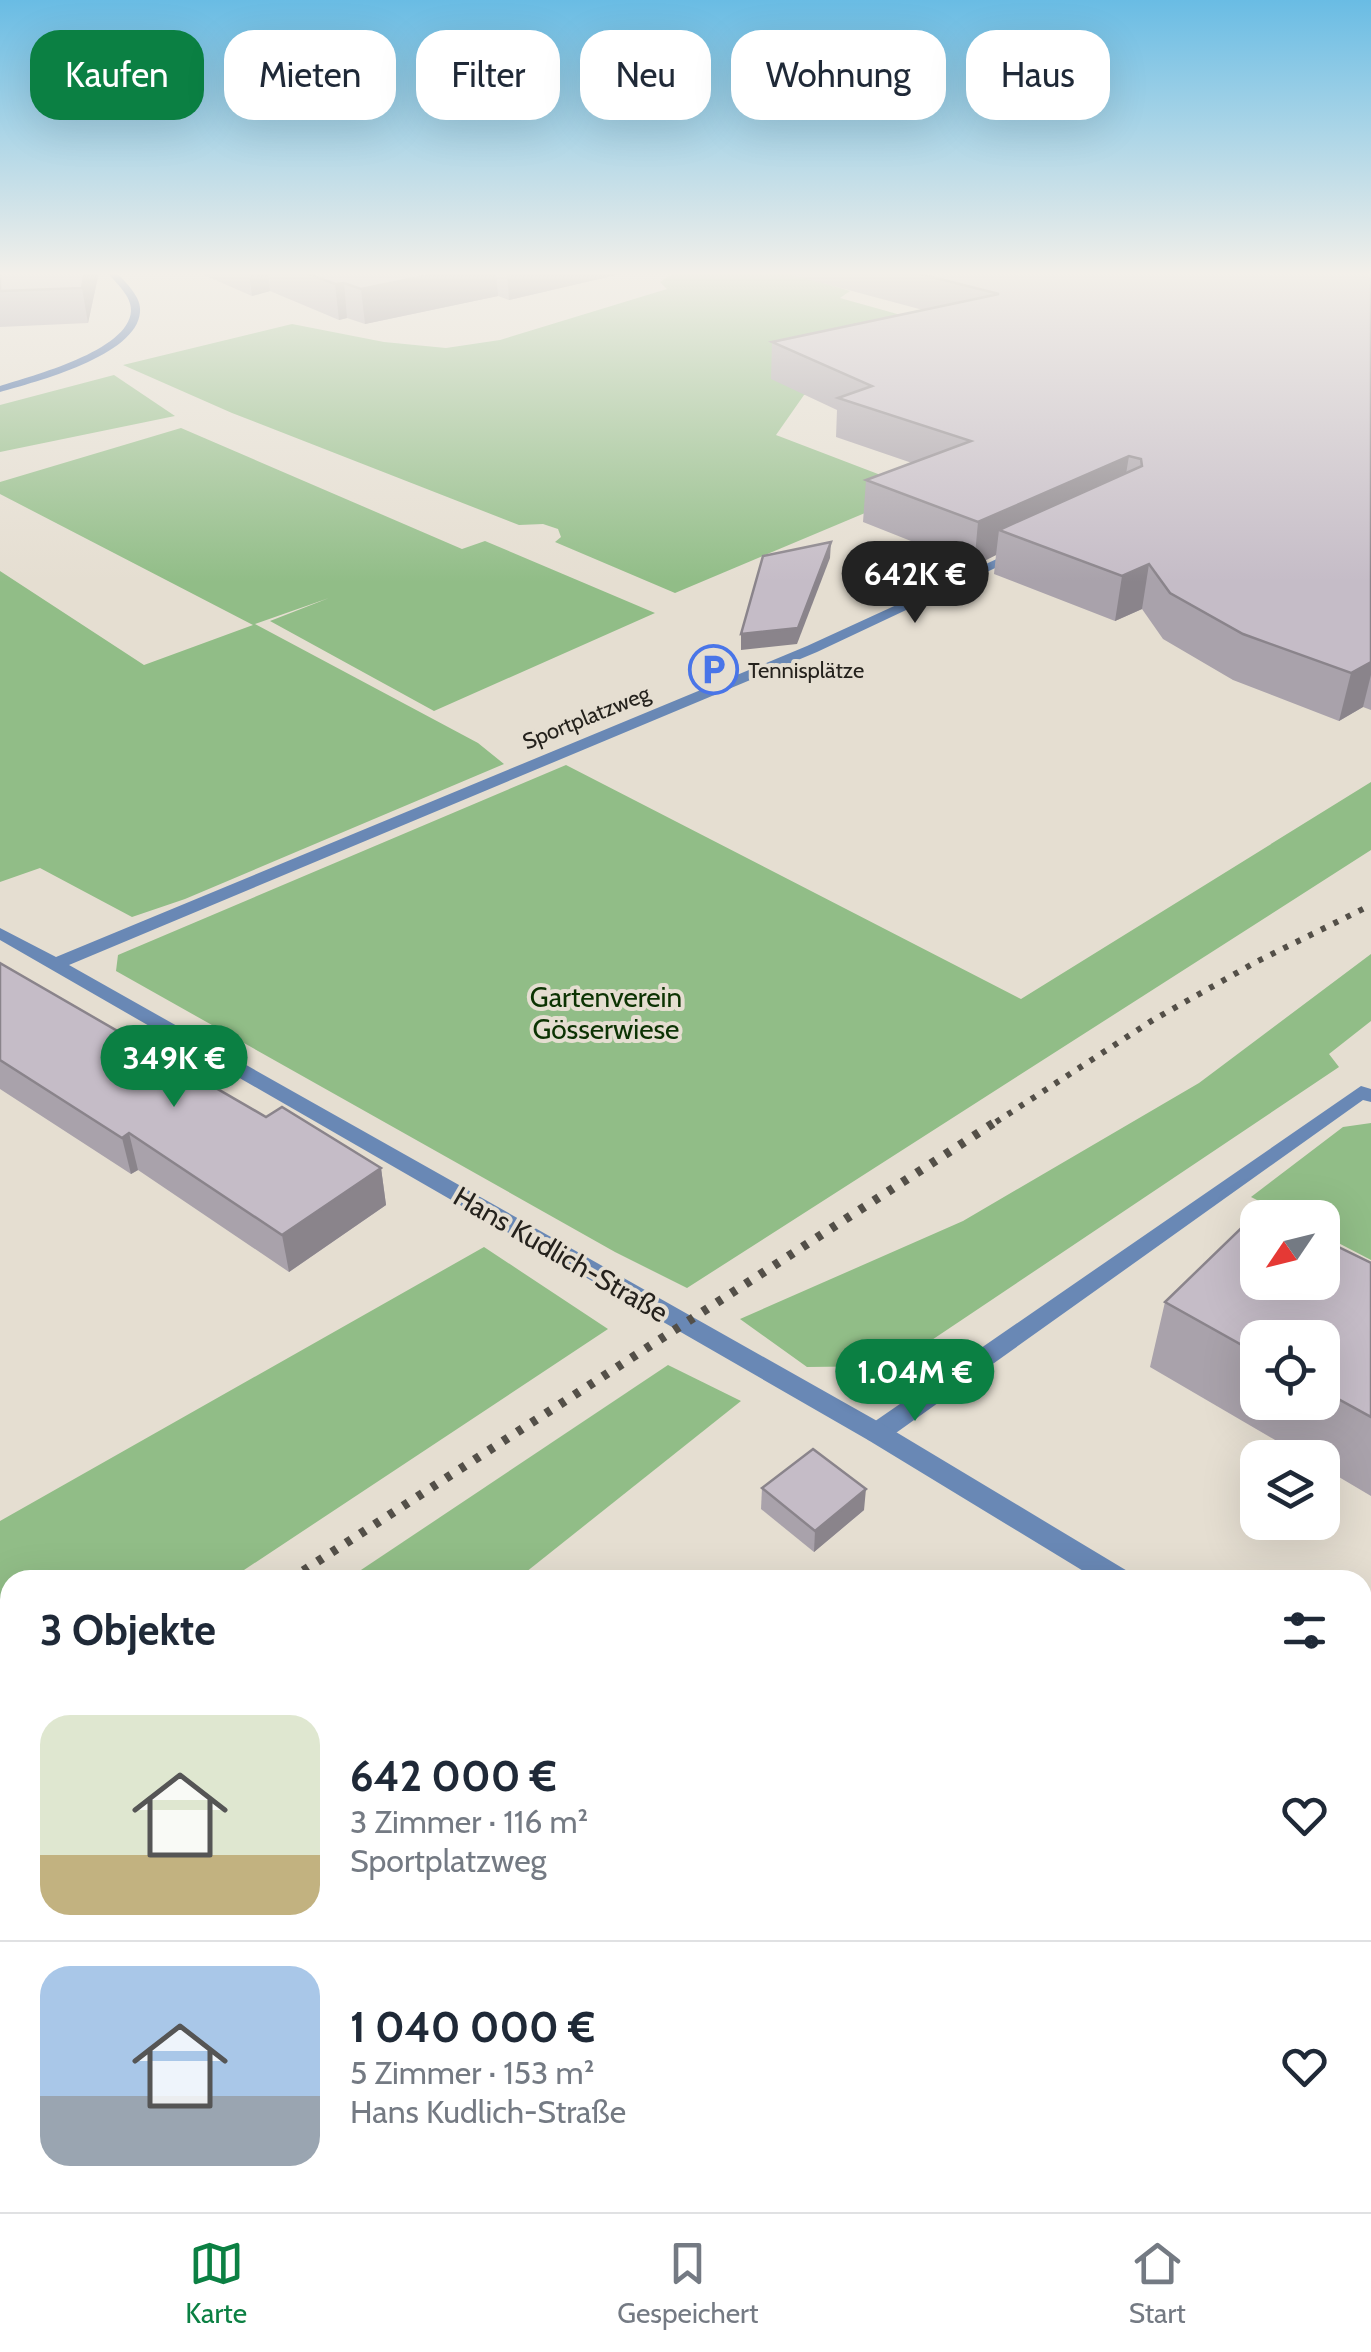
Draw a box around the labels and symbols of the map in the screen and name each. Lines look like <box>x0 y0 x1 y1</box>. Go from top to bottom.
pin: 642K € <box>834 541 996 626</box>
parking icon: Tennisplätze <box>687 644 739 696</box>
place label: Tennisplätze <box>748 657 864 684</box>
street label: Sportplatzweg <box>519 679 655 755</box>
park label: Gartenverein Gösserwiese <box>530 980 682 1046</box>
pin: 349K € <box>93 1025 255 1110</box>
street label: Hans Kudlich-Straße <box>448 1179 674 1329</box>
north arrow <box>1240 1200 1340 1300</box>
pin: 1.04M € <box>823 1339 1007 1424</box>

